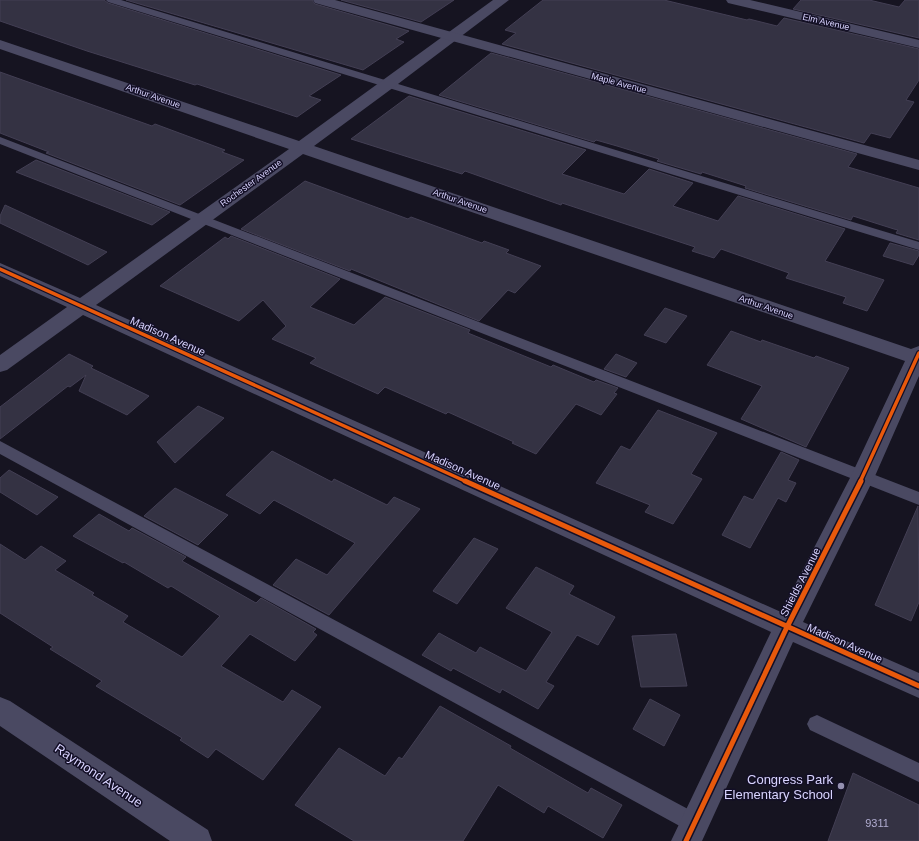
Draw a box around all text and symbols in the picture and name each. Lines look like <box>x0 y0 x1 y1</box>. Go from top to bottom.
street label: Elm Avenue <box>802 12 850 32</box>
street label: Maple Avenue <box>590 71 648 95</box>
street label: Arthur Avenue <box>124 82 182 110</box>
street label: Rochester Avenue <box>218 157 284 209</box>
street label: Arthur Avenue <box>431 187 489 215</box>
street label: Arthur Avenue <box>737 293 795 321</box>
street label: Madison Avenue <box>128 314 208 358</box>
street label: Madison Avenue <box>423 448 503 492</box>
street label: Shields Avenue <box>777 546 823 618</box>
street label: Madison Avenue <box>805 621 885 665</box>
street label: Raymond Avenue <box>52 741 145 810</box>
place label: Congress Park Elementary School <box>724 772 833 802</box>
marker: Congress Park Elementary School <box>836 781 846 791</box>
house number: 9311 <box>865 817 889 829</box>

